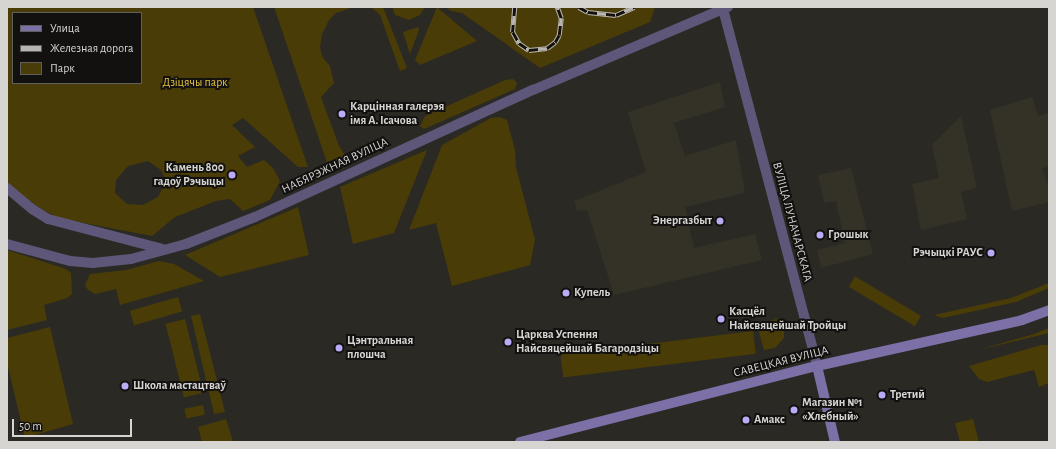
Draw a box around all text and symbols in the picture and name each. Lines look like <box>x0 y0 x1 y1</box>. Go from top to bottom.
legend <box>12 12 142 84</box>
text: Улица <box>50 22 80 34</box>
text: Железная дорога <box>50 42 134 54</box>
text: Парк <box>50 62 75 74</box>
park label: Дзіцячы парк <box>162 76 228 90</box>
place label: Карцінная галерэя імя А. Ісачова <box>350 100 444 128</box>
marker: Карцінная галерэя імя А. Ісачова <box>337 109 347 119</box>
street label: НАБЯРЭЖНАЯ ВУЛІЦА <box>279 135 391 197</box>
place label: Камень 800 гадоў Рэчыцы <box>153 161 224 189</box>
street label: ВУЛІЦА ЛУНАЧАРСКАГА <box>769 161 815 283</box>
marker: Камень 800 гадоў Рэчыцы <box>227 170 237 180</box>
place label: Энергазбыт <box>653 214 712 228</box>
marker: Энергазбыт <box>715 216 725 226</box>
place label: Грошык <box>828 228 868 242</box>
marker: Грошык <box>815 230 825 240</box>
place label: Рэчыцкі РАУС <box>913 246 983 260</box>
marker: Рэчыцкі РАУС <box>986 248 996 258</box>
place label: Купель <box>574 286 610 300</box>
marker: Купель <box>561 288 571 298</box>
place label: Касцёл Найсвяцейшай Тройцы <box>729 305 846 333</box>
marker: Касцёл Найсвяцейшай Тройцы <box>716 314 726 324</box>
place label: Царква Успення Найсвяцейшай Багародзіцы <box>516 328 659 356</box>
place label: Цэнтральная плошча <box>347 334 413 362</box>
marker: Царква Успення Найсвяцейшай Багародзіцы <box>503 337 513 347</box>
marker: Цэнтральная плошча <box>334 343 344 353</box>
street label: САВЕЦКАЯ ВУЛІЦА <box>732 343 830 381</box>
place label: Школа мастацтваў <box>133 379 226 393</box>
marker: Школа мастацтваў <box>120 381 130 391</box>
place label: Третий <box>890 388 925 402</box>
marker: Третий <box>877 390 887 400</box>
place label: Магазин №1 «Хлебный» <box>802 396 863 424</box>
marker: Магазин №1 «Хлебный» <box>789 405 799 415</box>
scale bar <box>14 411 134 437</box>
place label: Амакс <box>754 413 785 427</box>
marker: Амакс <box>741 415 751 425</box>
text: 50 m <box>19 420 42 432</box>

